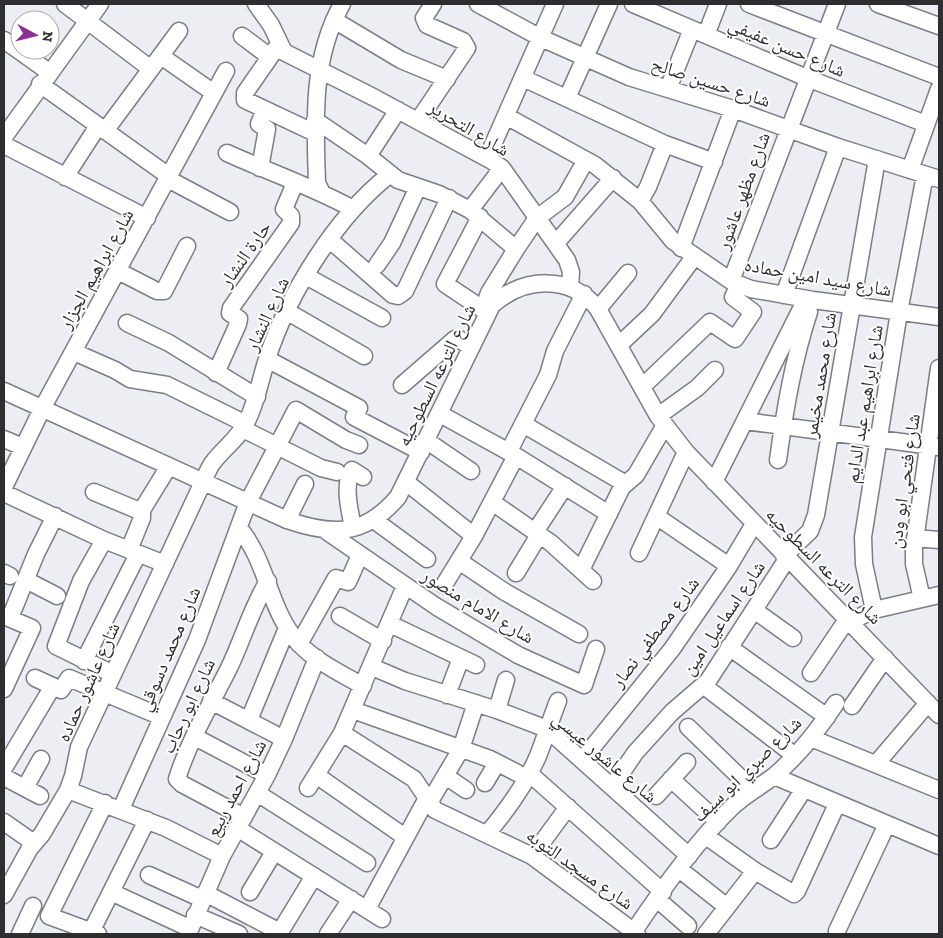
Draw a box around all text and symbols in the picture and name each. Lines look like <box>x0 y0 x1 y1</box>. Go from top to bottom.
north arrow <box>10 10 60 60</box>
street label: شارع حسن عفيفي <box>724 12 849 85</box>
text: N <box>38 30 56 43</box>
street label: شارع حسين صالح <box>648 52 773 113</box>
street label: شارع التحرير <box>423 94 514 161</box>
street label: شارع مظهر عاشور <box>711 129 775 254</box>
street label: شارع ابراهيم الجزار <box>53 205 139 335</box>
street label: حارة النشار <box>213 217 276 292</box>
street label: شارع سيد امين حماده <box>743 253 893 301</box>
street label: شارع النشار <box>239 273 294 356</box>
street label: شارع الترعه السطوحيه <box>392 300 480 450</box>
street label: شارع محمد مخيمر <box>799 311 841 440</box>
street label: شارع ابراهيم عبد الدايم <box>840 323 889 485</box>
street label: شارع فتحي ابو ودن <box>883 412 929 551</box>
street label: شارع الترعه السطوحيه <box>761 503 887 629</box>
street label: شارع اسماعيل امين <box>676 556 770 680</box>
street label: شارع الامام منصور <box>416 563 538 650</box>
street label: شارع مصطفي نصار <box>605 572 707 695</box>
street label: شارع محمد دسوقي <box>132 583 209 716</box>
street label: شارع عاشور حماده <box>51 619 125 745</box>
street label: شارع ابو رحاب <box>156 655 220 757</box>
street label: شارع عاشور عيسي <box>545 706 662 811</box>
street label: شارع صبري ابو سيف <box>688 711 809 830</box>
street label: شارع احمد ربيع <box>201 736 272 841</box>
street label: شارع مسجد التوبه <box>522 824 638 914</box>

